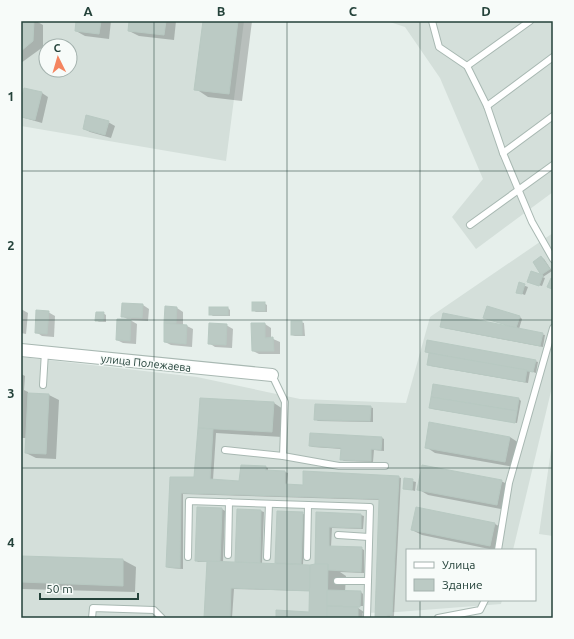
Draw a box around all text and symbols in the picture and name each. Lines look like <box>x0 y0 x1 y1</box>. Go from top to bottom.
text: A <box>83 4 93 18</box>
text: B <box>217 4 226 18</box>
text: C <box>349 4 358 18</box>
text: D <box>481 4 491 18</box>
north arrow <box>38 38 78 78</box>
text: С <box>53 42 61 54</box>
text: 1 <box>7 89 15 103</box>
text: 2 <box>7 238 15 252</box>
street label: улица Полежаева <box>100 352 192 374</box>
text: 3 <box>7 386 15 400</box>
text: 4 <box>7 535 15 549</box>
legend <box>406 549 536 601</box>
text: Улица <box>442 558 475 571</box>
scale bar <box>40 575 138 601</box>
text: Здание <box>442 578 483 591</box>
text: 50 m <box>46 582 73 595</box>

